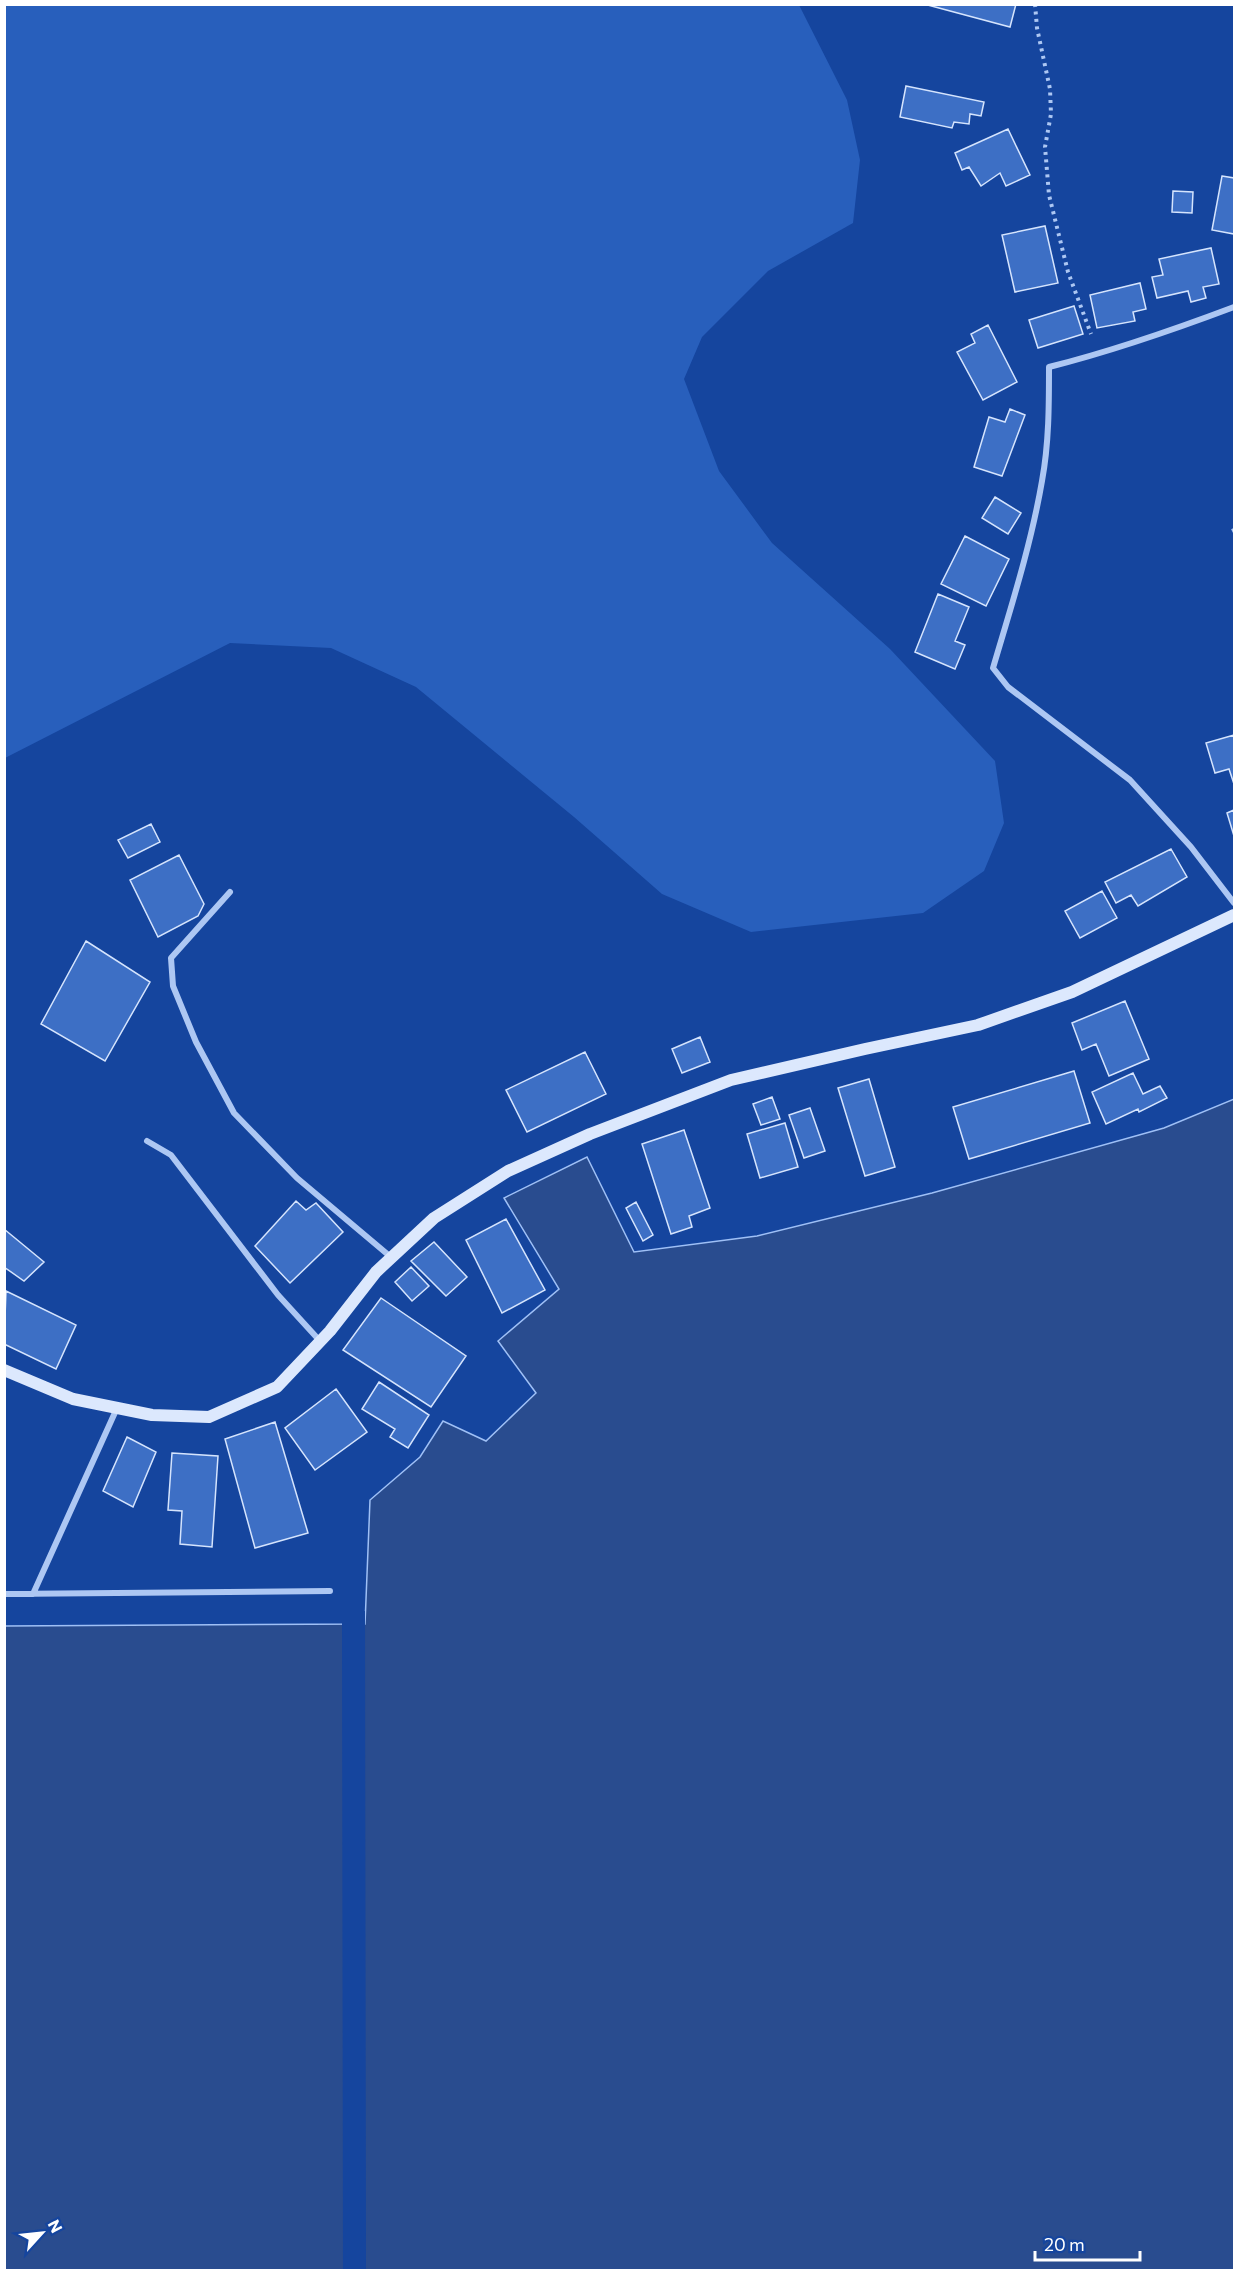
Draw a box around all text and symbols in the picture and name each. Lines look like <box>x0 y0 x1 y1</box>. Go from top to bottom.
north arrow <box>12 2203 72 2263</box>
text: N <box>45 2216 67 2236</box>
scale bar <box>1035 2224 1140 2262</box>
text: 20 m <box>1044 2233 1085 2255</box>

